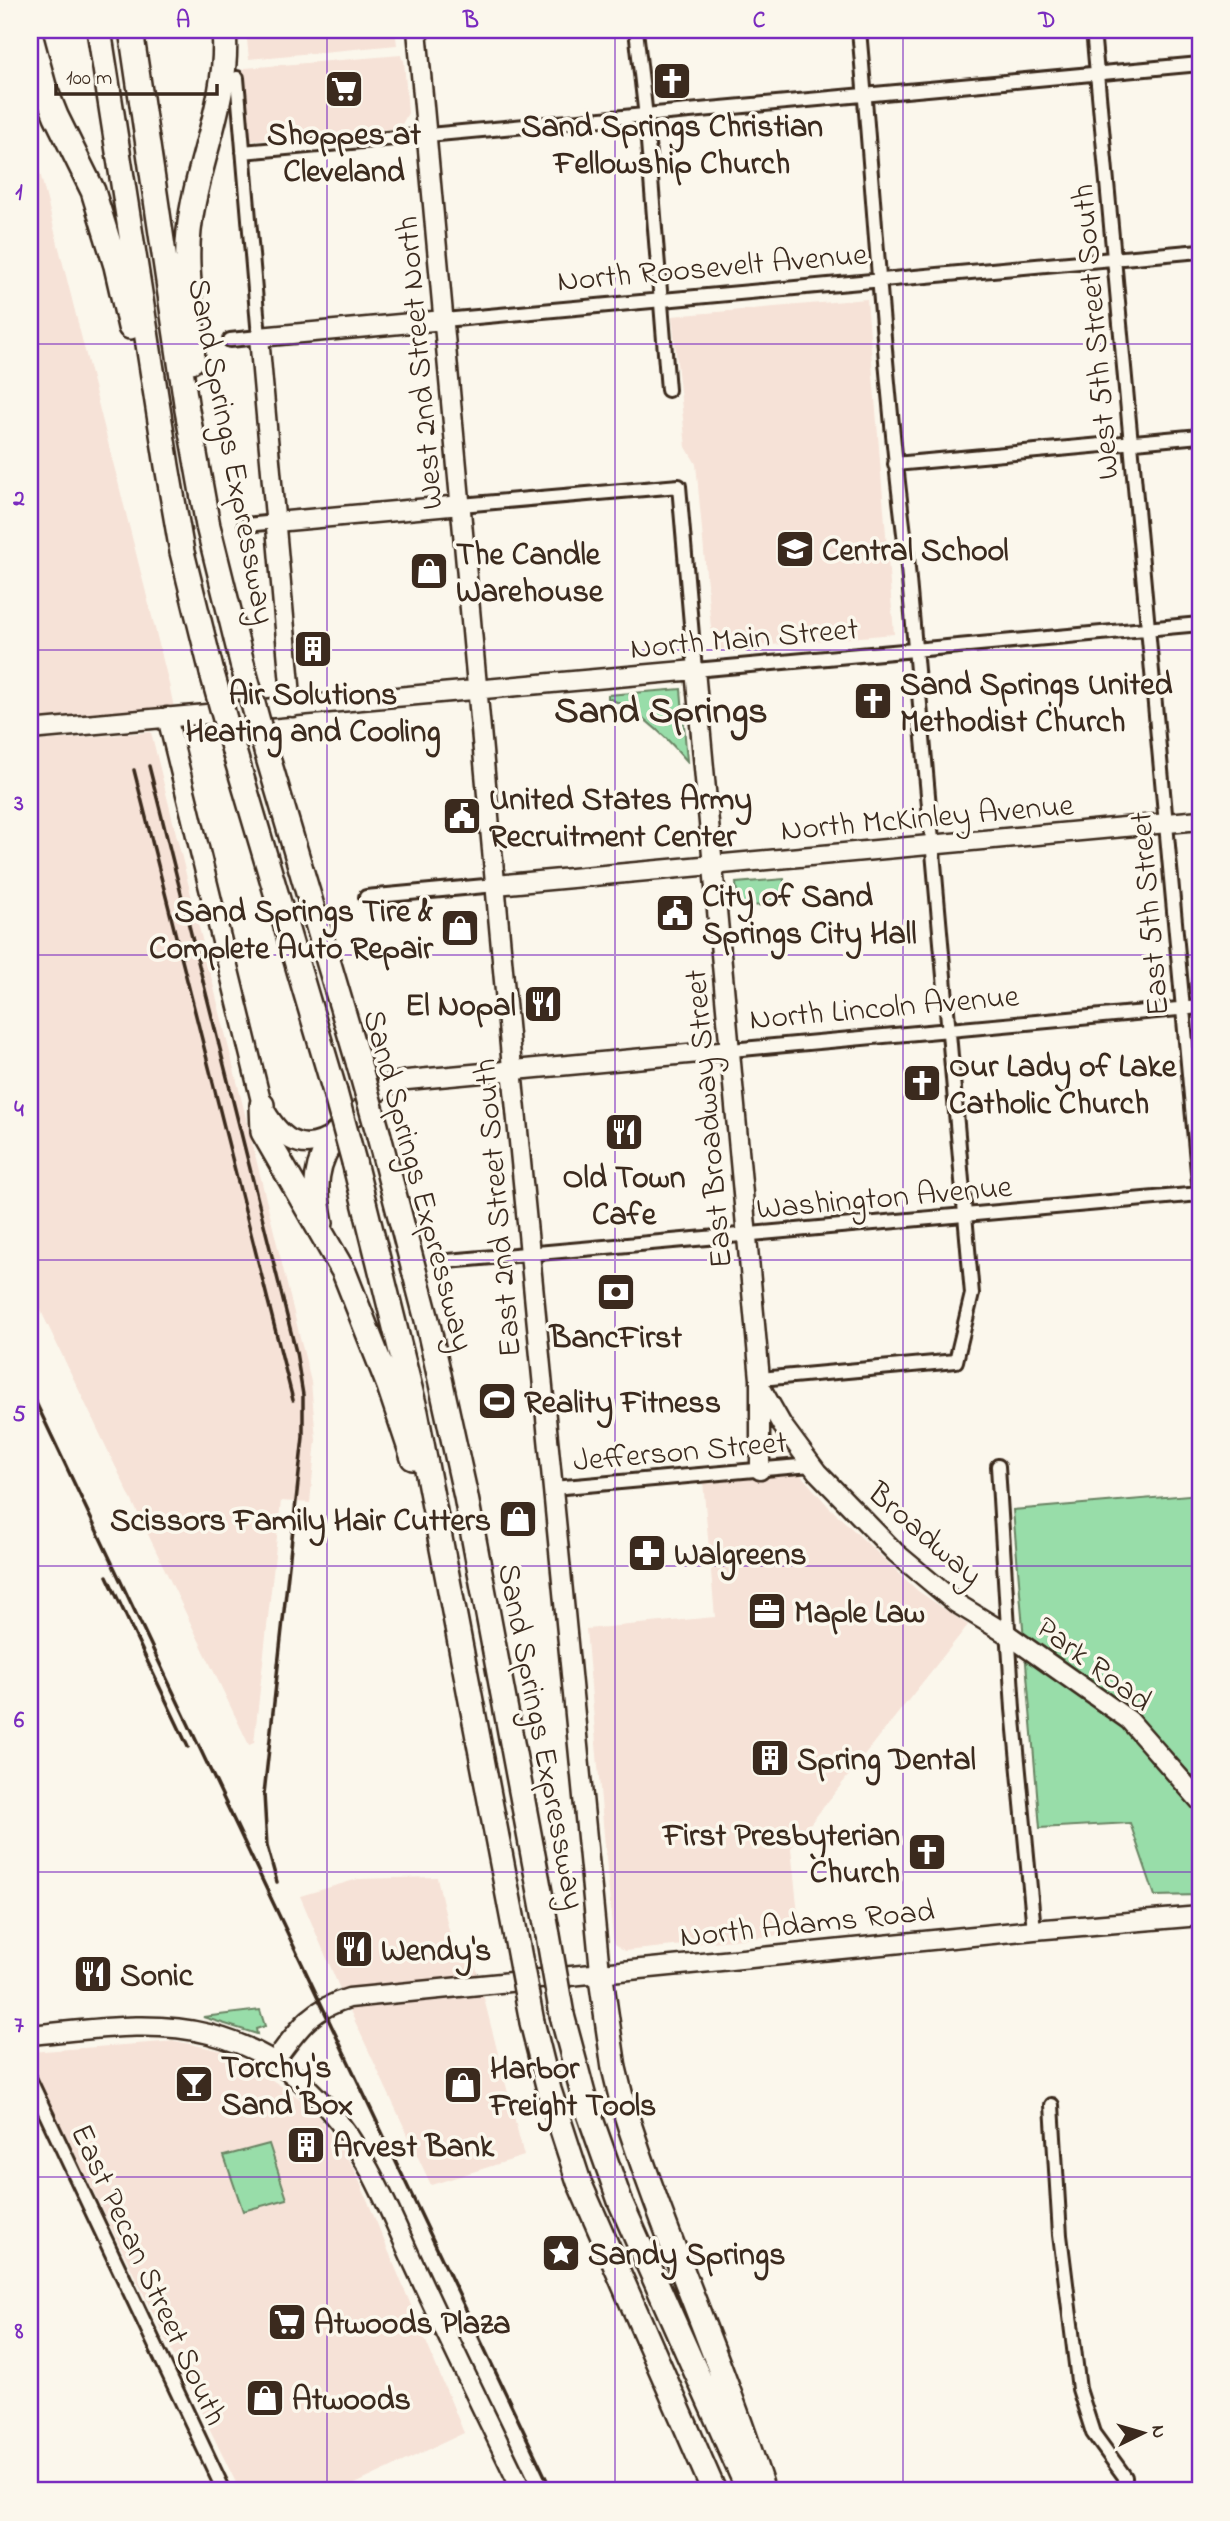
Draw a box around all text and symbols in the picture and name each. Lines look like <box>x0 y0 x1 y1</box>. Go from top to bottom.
text: A <box>176 5 190 38</box>
text: B <box>462 5 479 38</box>
text: C <box>753 5 766 38</box>
text: D <box>1038 5 1055 38</box>
scale bar <box>56 52 217 96</box>
church icon: Sand Springs Christian Fellowship Church <box>651 60 693 102</box>
text: 100 m <box>66 64 112 94</box>
supermarket icon: Shoppes at Cleveland <box>323 68 365 110</box>
place label: Sand Springs Christian Fellowship Church <box>521 105 823 189</box>
place label: Shoppes at Cleveland <box>267 113 421 197</box>
text: 1 <box>15 177 23 210</box>
street label: West 5th Street South <box>1061 182 1134 481</box>
street label: West 2nd Street North <box>385 214 458 511</box>
street label: North Roosevelt Avenue <box>555 232 870 306</box>
street label: Sand Springs Expressway <box>173 275 286 629</box>
text: 2 <box>12 483 25 516</box>
school or university icon: Central School <box>774 528 816 570</box>
place label: Central School <box>822 529 1009 576</box>
place label: The Candle Warehouse <box>456 533 605 617</box>
shop icon: The Candle Warehouse <box>408 550 450 592</box>
street label: North Main Street <box>628 607 861 674</box>
building icon: Air Solutions Heating and Cooling <box>292 628 334 670</box>
place label: Sand Springs United Methodist Church <box>900 663 1173 747</box>
place label: Air Solutions Heating and Cooling <box>185 673 441 758</box>
church icon: Sand Springs United Methodist Church <box>852 680 894 722</box>
district label: Sand Springs <box>554 685 768 741</box>
place label: United States Army Recruitment Center <box>489 778 752 862</box>
street label: North McKinley Avenue <box>779 783 1076 856</box>
text: 3 <box>13 788 24 821</box>
public building icon: United States Army Recruitment Center <box>441 795 483 837</box>
street label: East 5th Street <box>1119 809 1184 1018</box>
place label: City of Sand Springs City Hall <box>702 875 917 960</box>
place label: Sand Springs Tire & Complete Auto Repair <box>149 890 434 974</box>
public building icon: City of Sand Springs City Hall <box>654 892 696 934</box>
shop icon: Sand Springs Tire & Complete Auto Repair <box>439 907 481 949</box>
street label: East Broadway Street <box>674 967 747 1270</box>
street label: North Lincoln Avenue <box>748 974 1022 1045</box>
restaurant icon: El Nopal <box>522 983 564 1025</box>
place label: El Nopal <box>405 984 516 1031</box>
street label: Sand Springs Expressway <box>348 1005 485 1357</box>
place label: Our Lady of Lake Catholic Church <box>949 1045 1178 1129</box>
street label: East 2nd Street South <box>463 1057 536 1359</box>
church icon: Our Lady of Lake Catholic Church <box>901 1062 943 1104</box>
text: 4 <box>14 1094 24 1127</box>
restaurant icon: Old Town Cafe <box>603 1111 645 1153</box>
place label: Old Town Cafe <box>563 1156 686 1240</box>
street label: Washington Avenue <box>755 1165 1015 1234</box>
bank icon: BancFirst <box>595 1271 637 1313</box>
place label: BancFirst <box>548 1316 682 1363</box>
sports icon: Reality Fitness <box>476 1380 518 1422</box>
place label: Reality Fitness <box>524 1381 721 1429</box>
text: 5 <box>12 1399 26 1432</box>
street label: Jefferson Street <box>571 1421 789 1486</box>
street label: Broadway <box>855 1472 992 1599</box>
shop icon: Scissors Family Hair Cutters <box>497 1498 539 1540</box>
place label: Scissors Family Hair Cutters <box>110 1499 491 1547</box>
pharmacy icon: Walgreens <box>626 1532 668 1574</box>
place label: Walgreens <box>674 1533 807 1581</box>
street label: Sand Springs Expressway <box>483 1560 596 1914</box>
office icon: Maple Law <box>746 1590 788 1632</box>
place label: Maple Law <box>794 1591 925 1638</box>
street label: Park Road <box>1025 1606 1161 1725</box>
text: 6 <box>14 1705 25 1738</box>
building icon: Spring Dental <box>749 1737 791 1779</box>
place label: Spring Dental <box>797 1738 976 1786</box>
place label: First Presbyterian Church <box>661 1814 900 1898</box>
church icon: First Presbyterian Church <box>906 1831 948 1873</box>
street label: North Adams Road <box>678 1889 937 1962</box>
restaurant icon: Wendy's <box>333 1928 375 1970</box>
place label: Wendy's <box>381 1929 491 1977</box>
restaurant icon: Sonic <box>72 1953 114 1995</box>
place label: Sonic <box>120 1954 194 2001</box>
text: 7 <box>14 2010 24 2043</box>
place label: Torchy's Sand Box <box>221 2046 353 2130</box>
place label: Harbor Freight Tools <box>488 2047 656 2132</box>
bar icon: Torchy's Sand Box <box>173 2063 215 2105</box>
shop icon: Harbor Freight Tools <box>442 2064 484 2106</box>
street label: East Pecan Street South <box>56 2117 237 2434</box>
building icon: Arvest Bank <box>285 2124 327 2166</box>
place label: Arvest Bank <box>333 2125 495 2172</box>
place icon: Sandy Springs <box>540 2232 582 2274</box>
place label: Sandy Springs <box>588 2233 785 2281</box>
supermarket icon: Atwoods Plaza <box>266 2301 308 2343</box>
place label: Atwoods Plaza <box>314 2302 511 2349</box>
text: 8 <box>14 2316 24 2349</box>
shop icon: Atwoods <box>244 2377 286 2419</box>
place label: Atwoods <box>292 2378 411 2425</box>
north arrow <box>1108 2398 1178 2468</box>
text: N <box>1143 2424 1171 2439</box>

